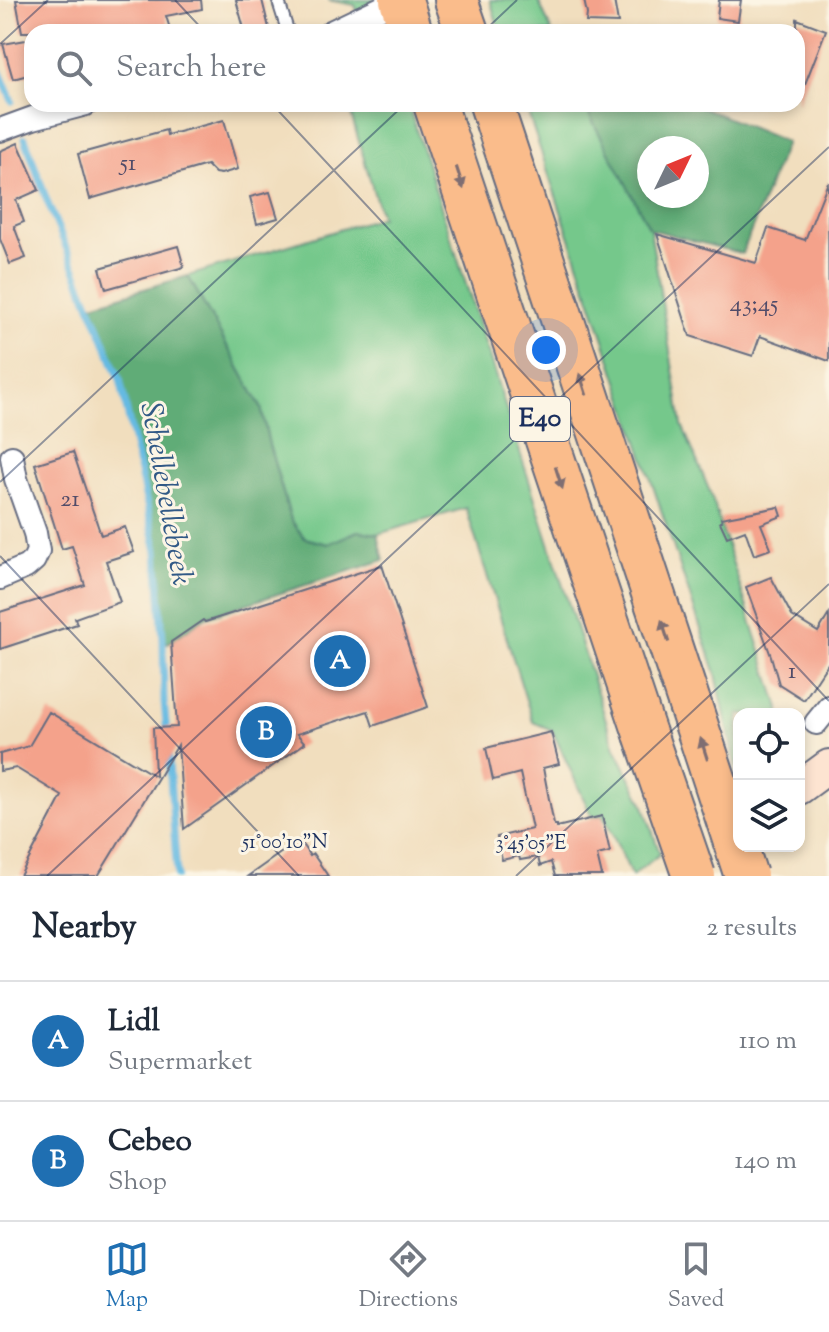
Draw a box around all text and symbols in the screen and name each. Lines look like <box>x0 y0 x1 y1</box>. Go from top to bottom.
search box <box>24 24 805 112</box>
icon: search <box>52 46 96 90</box>
text: Search here <box>116 47 266 90</box>
north arrow <box>637 136 709 208</box>
house number: 51 <box>118 147 136 181</box>
one-way arrow <box>454 166 466 190</box>
house number: 43;45 <box>730 288 778 322</box>
your location <box>526 330 566 370</box>
one-way arrow <box>577 372 589 396</box>
road number: E40 <box>510 397 570 441</box>
water label: Schellebellebeek <box>128 399 202 589</box>
one-way arrow <box>554 466 566 490</box>
house number: 21 <box>60 483 80 517</box>
one-way arrow <box>659 619 671 643</box>
pin: A <box>314 631 366 691</box>
house number: 1 <box>788 655 796 689</box>
pin: B <box>240 702 292 762</box>
map controls <box>733 708 805 852</box>
button: locate <box>733 708 805 780</box>
one-way arrow <box>697 736 710 760</box>
button: layers <box>733 780 805 852</box>
text: 51°00'10"N <box>241 829 328 858</box>
text: 3°45'05"E <box>496 830 566 859</box>
text: Nearby <box>32 904 137 953</box>
text: 2 results <box>706 910 797 947</box>
text: Lidl <box>108 1001 160 1044</box>
text: A <box>47 1023 69 1060</box>
text: 110 m <box>739 1023 797 1060</box>
text: Supermarket <box>108 1044 252 1081</box>
text: Cebeo <box>108 1121 192 1164</box>
text: B <box>50 1143 66 1180</box>
text: 140 m <box>734 1143 797 1180</box>
text: Shop <box>108 1164 167 1201</box>
tab: Map <box>105 1237 149 1317</box>
tab: Directions <box>359 1237 458 1317</box>
tab: Saved <box>668 1237 724 1317</box>

